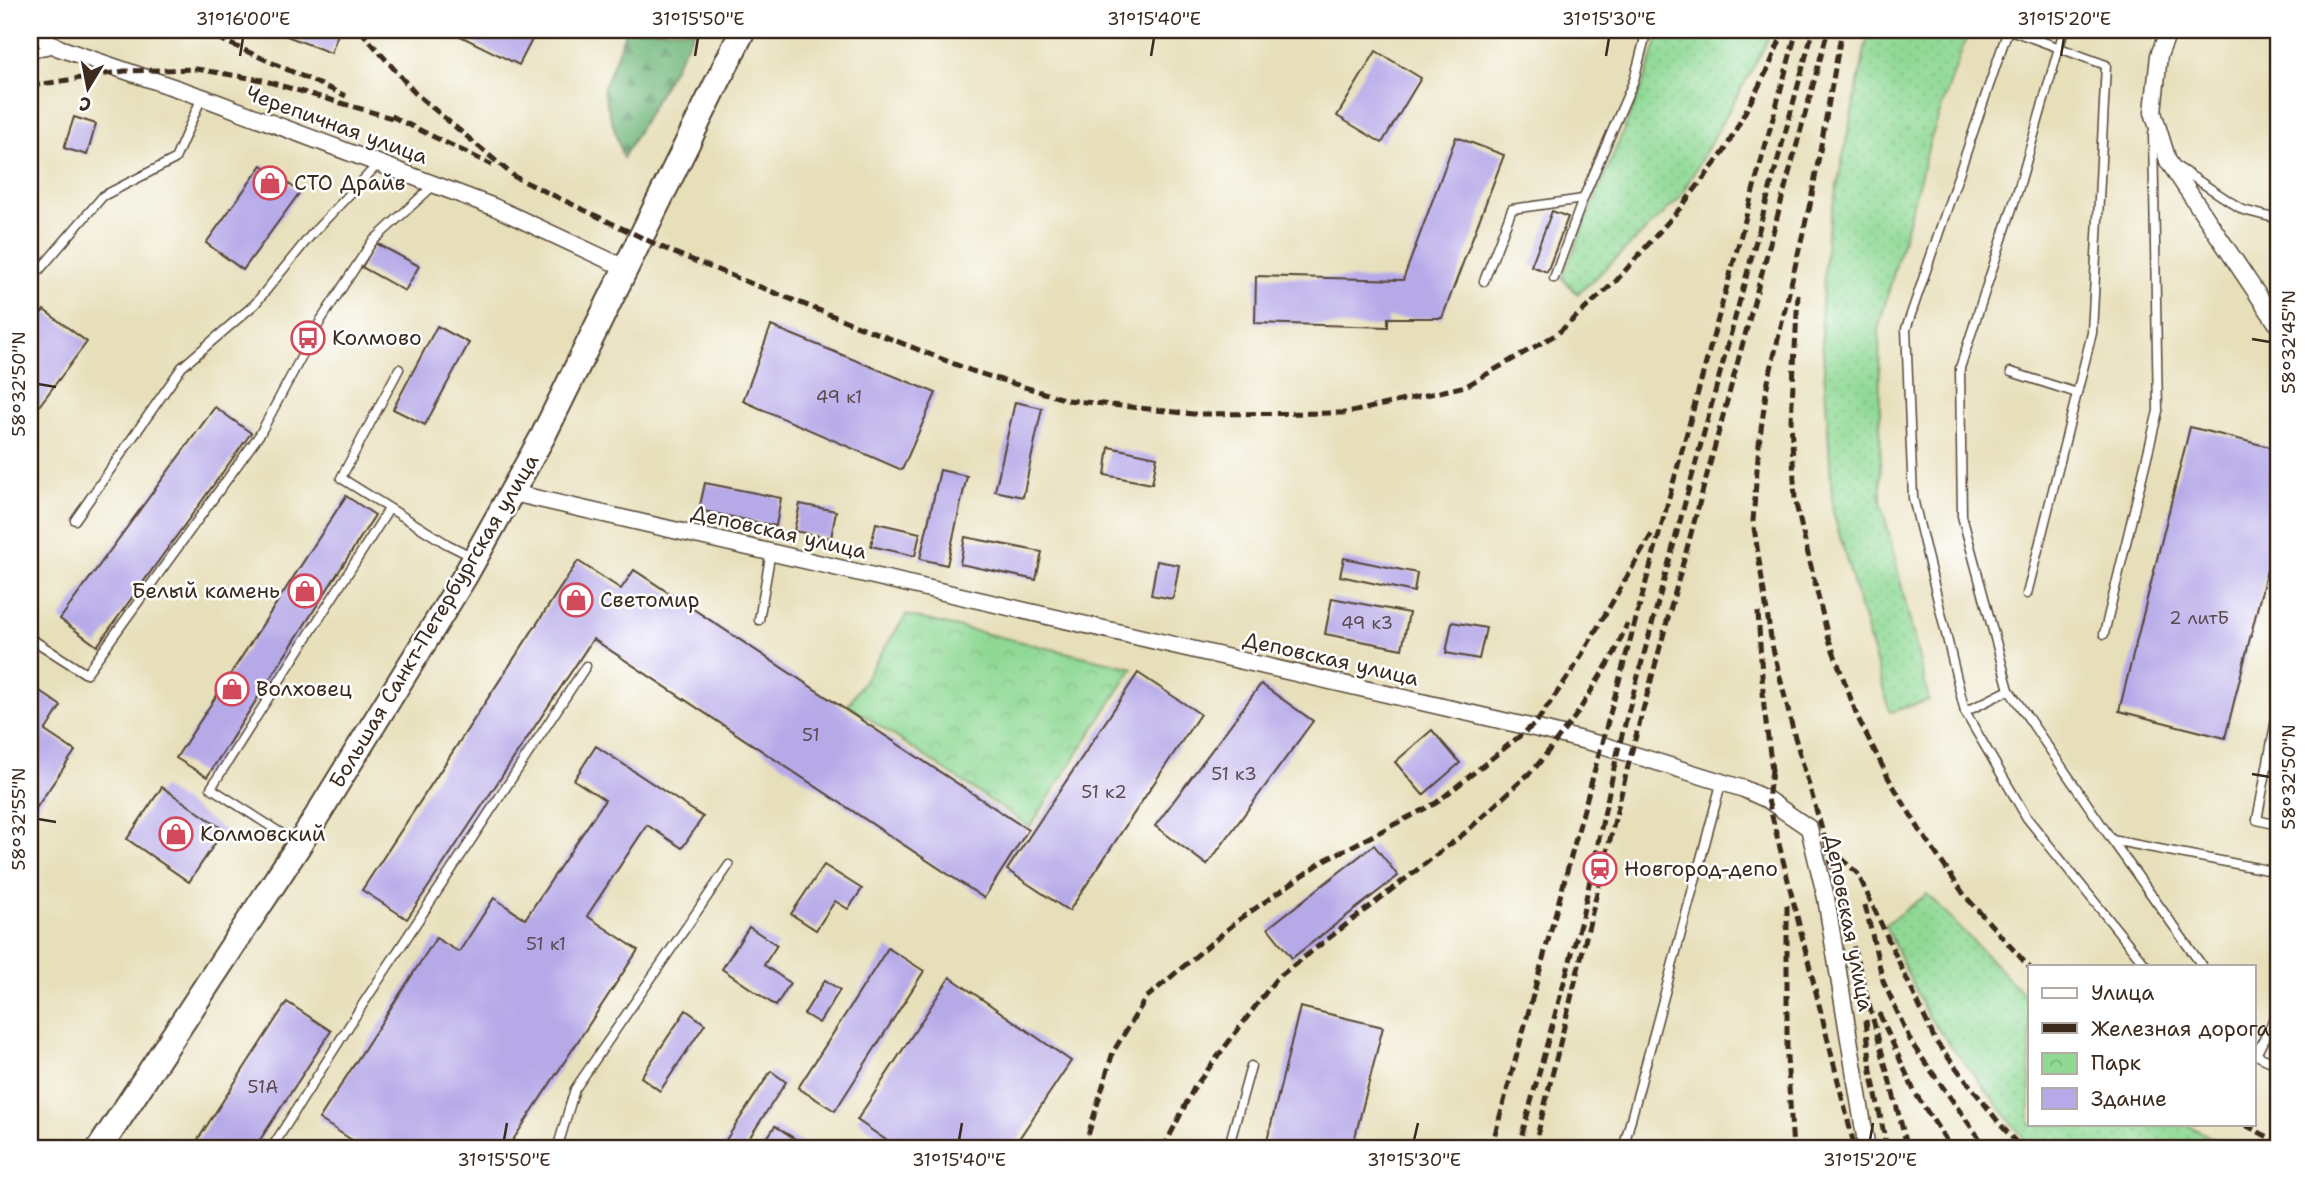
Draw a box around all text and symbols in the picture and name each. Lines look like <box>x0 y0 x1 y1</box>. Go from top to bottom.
text: 31°16'00"E <box>196 7 290 31</box>
text: 31°15'50"E <box>651 7 745 31</box>
text: 31°15'40"E <box>1107 7 1201 31</box>
text: 31°15'30"E <box>1562 7 1656 31</box>
text: 31°15'20"E <box>2017 7 2111 31</box>
north arrow <box>52 52 122 122</box>
street label: Черепичная улица <box>242 79 432 171</box>
text: С <box>77 91 93 118</box>
shop icon: СТО Драйв <box>251 164 289 202</box>
place label: СТО Драйв <box>294 169 406 197</box>
text: 58°32'45"N <box>2277 290 2301 394</box>
bus stop icon: Колмово <box>289 319 327 357</box>
place label: Колмово <box>332 324 422 352</box>
text: 58°32'50"N <box>7 331 31 437</box>
house number: 49 к1 <box>816 385 862 409</box>
street label: Большая Санкт-Петербургская улица <box>323 449 545 793</box>
street label: Деповская улица <box>688 498 870 566</box>
shop icon: Белый камень <box>286 572 324 610</box>
place label: Белый камень <box>132 577 280 605</box>
shop icon: Светомир <box>557 581 595 619</box>
place label: Светомир <box>600 586 699 614</box>
house number: 2 литБ <box>2169 606 2229 630</box>
house number: 49 к3 <box>1341 611 1393 635</box>
street label: Деповская улица <box>1240 625 1422 693</box>
shop icon: Волховец <box>213 670 251 708</box>
place label: Волховец <box>256 675 352 703</box>
house number: 51 <box>802 723 820 747</box>
text: 58°32'50"N <box>2277 724 2301 830</box>
house number: 51 к3 <box>1211 762 1257 786</box>
text: 58°32'55"N <box>7 767 31 871</box>
house number: 51 к2 <box>1081 780 1127 804</box>
shop icon: Колмовский <box>157 815 195 853</box>
place label: Колмовский <box>200 820 326 848</box>
street label: Деповская улица <box>1818 832 1880 1014</box>
station icon: Новгород-депо <box>1581 850 1619 888</box>
place label: Новгород-депо <box>1624 855 1778 883</box>
house number: 51 к1 <box>526 932 566 956</box>
legend <box>2028 965 2256 1126</box>
text: Улица <box>2091 979 2154 1007</box>
text: Железная дорога <box>2091 1015 2270 1043</box>
text: Парк <box>2091 1049 2141 1077</box>
house number: 51А <box>248 1075 278 1099</box>
text: Здание <box>2091 1085 2167 1113</box>
text: 31°15'50"E <box>457 1148 551 1172</box>
text: 31°15'40"E <box>912 1148 1006 1172</box>
text: 31°15'30"E <box>1367 1148 1461 1172</box>
text: 31°15'20"E <box>1823 1148 1917 1172</box>

